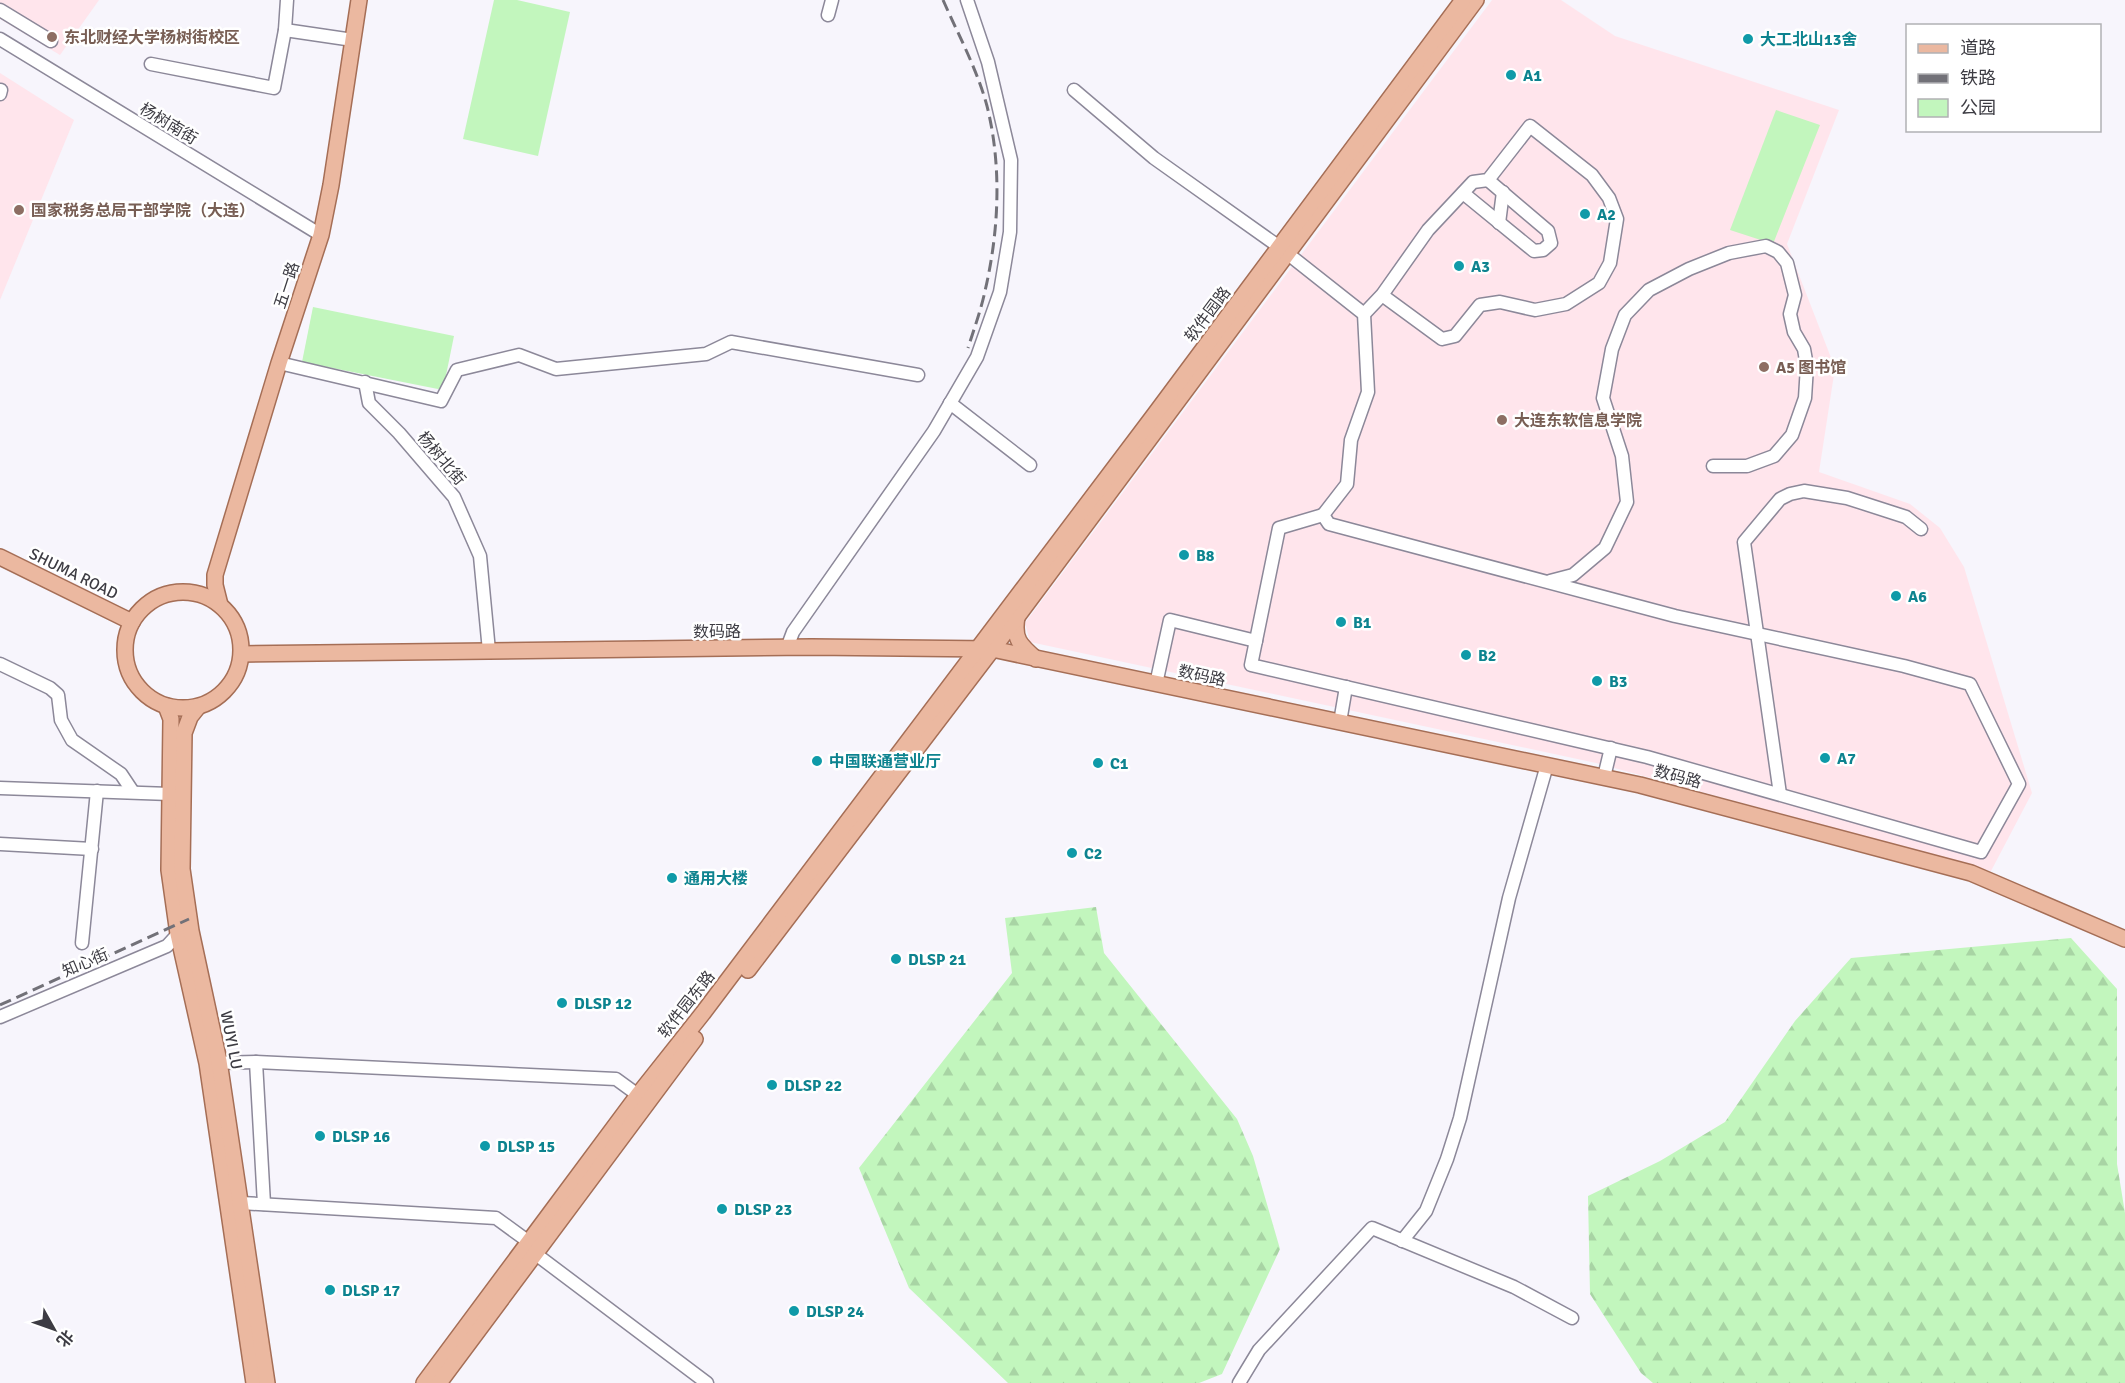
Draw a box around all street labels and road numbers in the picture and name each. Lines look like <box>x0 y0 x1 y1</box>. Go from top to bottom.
street label: 杨树南街 <box>136 99 201 149</box>
street label: 五一路 <box>270 259 304 311</box>
street label: 软件园路 <box>1181 283 1235 346</box>
street label: 杨树北街 <box>413 428 469 490</box>
street label: SHUMA ROAD <box>26 544 121 604</box>
street label: 数码路 <box>693 622 741 642</box>
street label: 数码路 <box>1176 661 1227 691</box>
street label: 数码路 <box>1652 761 1704 793</box>
street label: 知心街 <box>59 944 111 982</box>
street label: 软件园东路 <box>654 967 719 1042</box>
street label: WUYI LU <box>216 1009 246 1071</box>

